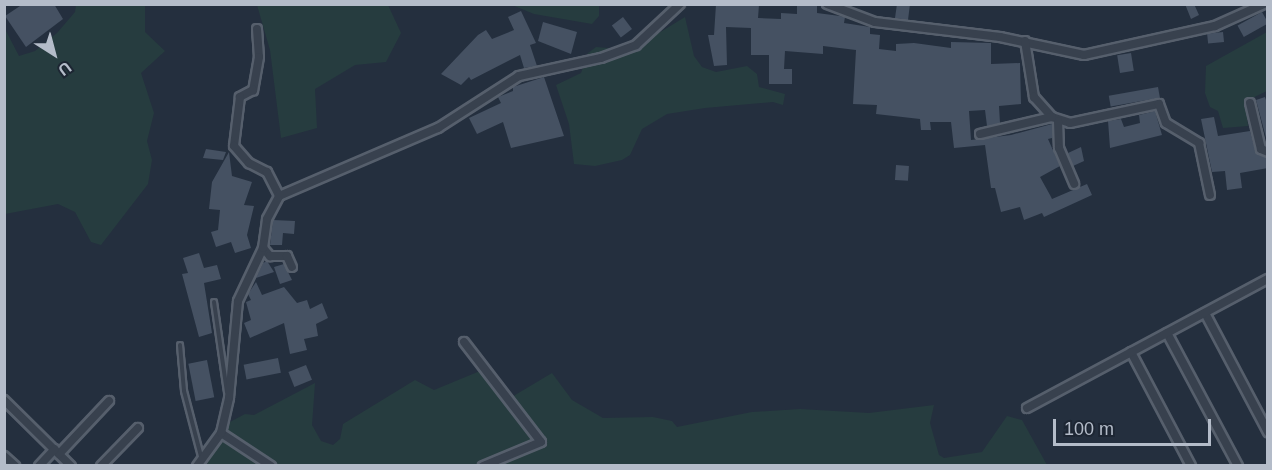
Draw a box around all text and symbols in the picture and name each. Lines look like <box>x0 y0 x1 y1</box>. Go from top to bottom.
north arrow <box>24 24 84 84</box>
text: U <box>55 59 75 79</box>
scale bar <box>1056 407 1214 445</box>
text: 100 m <box>1064 419 1114 439</box>

